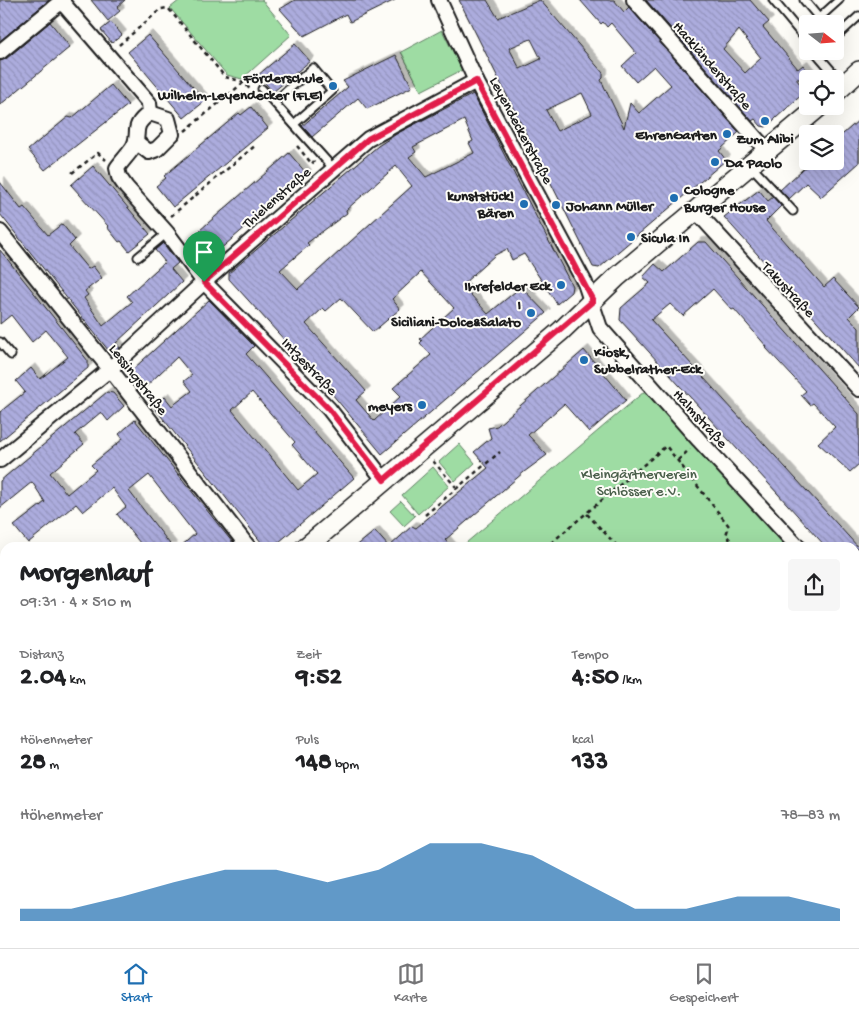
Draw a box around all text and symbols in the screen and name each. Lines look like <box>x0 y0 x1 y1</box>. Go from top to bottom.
north arrow <box>799 15 844 60</box>
map controls <box>799 15 844 170</box>
street label: Hackländerstraße <box>668 18 755 114</box>
place label: Förderschule Wilhelm-Leyendecker (FLE) <box>157 70 324 105</box>
button: locate <box>799 70 844 115</box>
street label: Leyendeckerstraße <box>484 74 556 188</box>
marker: Förderschule Wilhelm-Leyendecker (FLE) <box>327 80 339 92</box>
marker: Zum Alibi <box>759 115 771 127</box>
button: layers <box>799 125 844 170</box>
place label: EhrenGarten <box>635 127 718 145</box>
marker: EhrenGarten <box>721 128 733 140</box>
place label: Zum Alibi <box>736 131 794 149</box>
place label: Da Paolo <box>723 155 782 173</box>
marker: Da Paolo <box>709 156 721 168</box>
street label: Thielenstraße <box>239 164 316 234</box>
place label: Cologne Burger House <box>683 182 767 217</box>
place label: kunststück! Bären <box>447 188 515 223</box>
marker: Cologne Burger House <box>668 192 680 204</box>
marker: kunststück! Bären <box>518 198 530 210</box>
place label: Johann Müller <box>565 198 655 216</box>
marker: Johann Müller <box>550 199 562 211</box>
place label: Sicula In <box>641 230 690 248</box>
pin <box>183 231 225 282</box>
marker: Sicula In <box>625 231 637 243</box>
icon: arrive <box>190 238 218 266</box>
street label: Takustraße <box>756 258 818 322</box>
place label: Ihrefelder Eck <box>464 278 553 296</box>
marker: Ihrefelder Eck <box>555 279 567 291</box>
place label: I Siciliani-Dolce&Salato <box>391 297 521 332</box>
marker: I Siciliani-Dolce&Salato <box>525 307 537 319</box>
street label: Intzestraße <box>277 335 341 400</box>
street label: Lessingstraße <box>104 341 171 420</box>
place label: Kiosk, Subbelrather-Eck <box>593 344 704 379</box>
marker: Kiosk, Subbelrather-Eck <box>578 354 590 366</box>
street label: Halmstraße <box>668 386 731 453</box>
place label: meyers <box>368 398 413 416</box>
marker: meyers <box>416 399 428 411</box>
park label: Kleingärtnerverein Schlösser e.V. <box>581 466 697 501</box>
text: Morgenlauf <box>20 558 151 591</box>
button: share <box>788 559 840 611</box>
text: 09:31 · 4 × 510 m <box>20 594 131 613</box>
text: Distanz <box>20 647 64 664</box>
text: Zeit <box>296 647 321 664</box>
text: Tempo <box>572 647 609 664</box>
text: 2.04 <box>20 664 66 693</box>
text: 9:52 <box>296 664 342 693</box>
text: 4:50 <box>572 664 619 693</box>
text: km <box>66 672 86 689</box>
text: /km <box>619 672 642 689</box>
text: Höhenmeter <box>20 732 92 749</box>
text: Puls <box>296 732 319 749</box>
text: kcal <box>572 732 594 749</box>
text: 28 <box>20 749 46 778</box>
text: 148 <box>296 749 332 778</box>
text: 133 <box>572 749 608 778</box>
text: m <box>46 757 59 774</box>
text: bpm <box>332 757 359 774</box>
text: Höhenmeter <box>20 807 102 826</box>
text: 78–83 m <box>781 807 840 826</box>
tab: Start <box>121 960 152 1007</box>
tab: Karte <box>394 960 427 1007</box>
tab: Gespeichert <box>669 960 738 1007</box>

